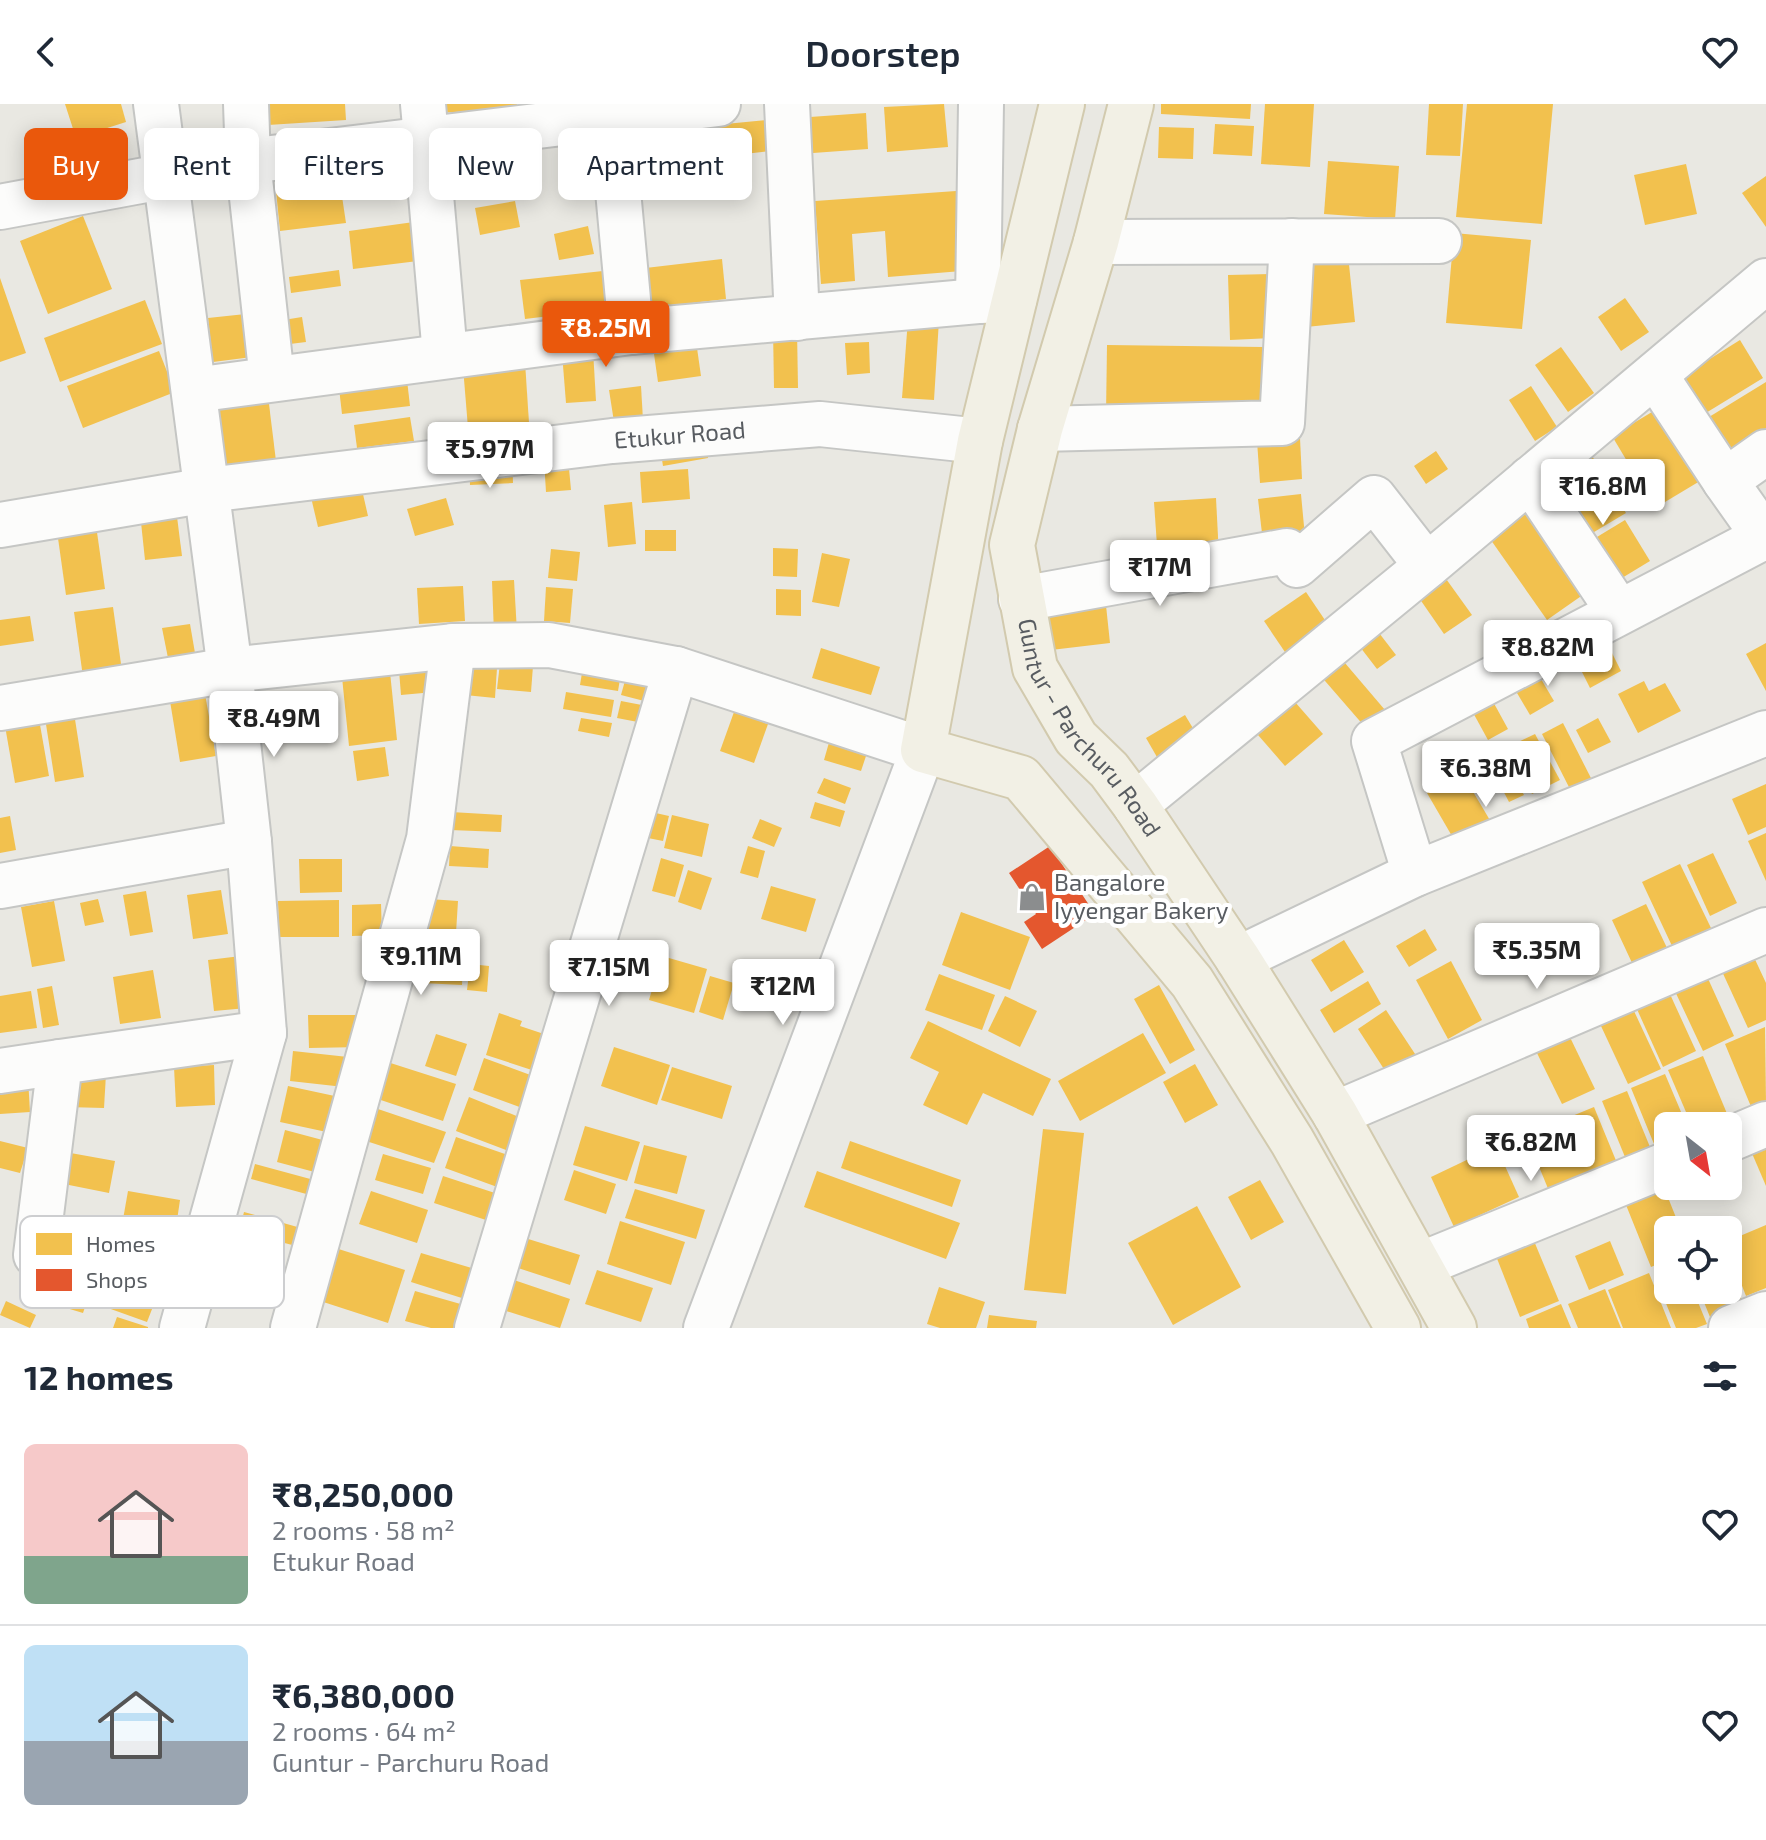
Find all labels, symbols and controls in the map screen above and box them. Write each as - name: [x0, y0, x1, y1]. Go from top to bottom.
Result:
- icon: back: [24, 30, 68, 74]
- icon: heart: [1698, 30, 1742, 74]
- text: Doorstep: [805, 31, 961, 74]
- chip: Buy: [24, 128, 128, 200]
- chip: Rent: [144, 128, 259, 200]
- chip: Filters: [275, 128, 413, 200]
- chip: New: [429, 128, 542, 200]
- chip: Apartment: [558, 128, 752, 200]
- pin: ₹8.25M: [541, 301, 671, 369]
- text: ₹8.25M: [560, 311, 652, 342]
- street label: Etukur Road: [613, 414, 747, 454]
- pin: ₹5.97M: [425, 422, 555, 490]
- text: ₹5.97M: [446, 432, 534, 463]
- pin: ₹16.8M: [1538, 459, 1668, 527]
- text: ₹16.8M: [1559, 469, 1647, 500]
- pin: ₹17M: [1113, 540, 1207, 608]
- text: ₹17M: [1128, 550, 1192, 581]
- street label: Guntur - Parchuru Road: [1013, 616, 1168, 842]
- pin: ₹8.82M: [1483, 620, 1613, 688]
- text: ₹8.82M: [1501, 630, 1595, 661]
- pin: ₹8.49M: [209, 691, 339, 759]
- text: ₹8.49M: [227, 701, 321, 732]
- pin: ₹6.38M: [1421, 741, 1551, 809]
- text: ₹6.38M: [1440, 751, 1532, 782]
- place label: Bangalore Iyyengar Bakery: [1054, 867, 1229, 924]
- shop icon: Bangalore Iyyengar Bakery: [1017, 882, 1047, 912]
- pin: ₹5.35M: [1472, 923, 1602, 991]
- pin: ₹9.11M: [356, 929, 486, 997]
- text: ₹5.35M: [1493, 933, 1581, 964]
- text: ₹9.11M: [380, 939, 462, 970]
- pin: ₹7.15M: [544, 940, 674, 1008]
- text: ₹7.15M: [568, 950, 650, 981]
- pin: ₹12M: [736, 959, 830, 1027]
- text: ₹12M: [750, 969, 816, 1000]
- north arrow: [1654, 1112, 1742, 1200]
- map controls: [1654, 1112, 1742, 1304]
- pin: ₹6.82M: [1466, 1115, 1596, 1183]
- text: ₹6.82M: [1485, 1125, 1577, 1156]
- legend: [20, 1216, 284, 1308]
- button: locate: [1654, 1216, 1742, 1304]
- text: Homes: [86, 1230, 155, 1256]
- text: Shops: [86, 1266, 148, 1292]
- icon: filters: [1698, 1354, 1742, 1398]
- text: 12 homes: [24, 1356, 173, 1397]
- text: ₹8,250,000: [272, 1473, 454, 1514]
- icon: home: [88, 1476, 184, 1572]
- icon: heart: [1698, 1502, 1742, 1546]
- text: 2 rooms · 58 m²: [272, 1514, 455, 1545]
- text: Etukur Road: [272, 1545, 415, 1576]
- text: ₹6,380,000: [272, 1674, 455, 1715]
- icon: home: [88, 1677, 184, 1773]
- icon: heart: [1698, 1703, 1742, 1747]
- text: 2 rooms · 64 m²: [272, 1715, 456, 1746]
- text: Guntur - Parchuru Road: [272, 1746, 549, 1777]

